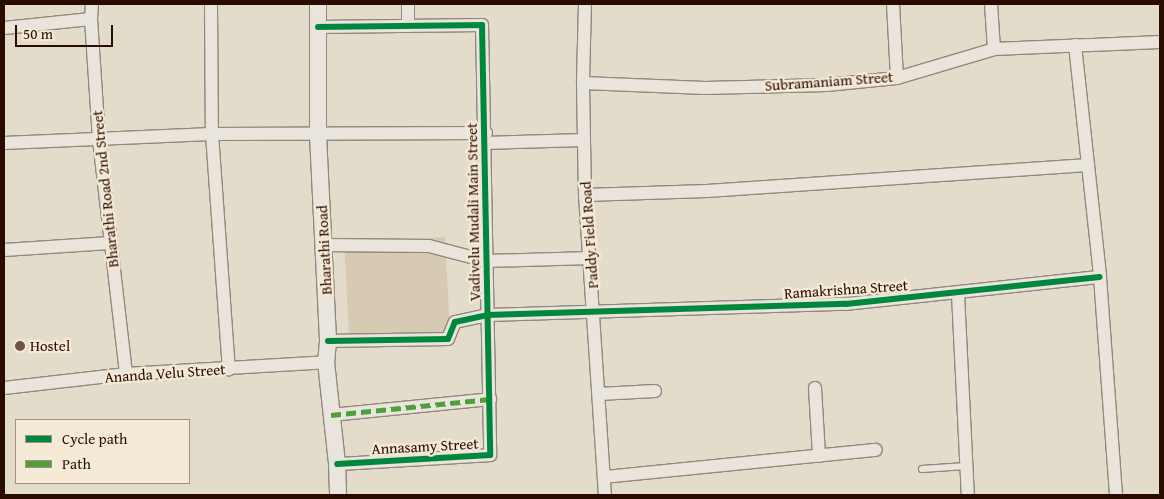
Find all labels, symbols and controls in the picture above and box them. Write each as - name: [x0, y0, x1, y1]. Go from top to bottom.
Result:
- scale bar: [18, 15, 115, 47]
- text: 50 m: [23, 23, 53, 44]
- street label: Subramaniam Street: [764, 68, 894, 94]
- street label: Bharathi Road 2nd Street: [88, 110, 122, 268]
- street label: Vadivelu Mudali Main Street: [462, 123, 484, 301]
- street label: Paddy Field Road: [576, 181, 602, 289]
- street label: Bharathi Road: [313, 205, 335, 295]
- street label: Ramakrishna Street: [783, 276, 909, 302]
- place label: Hostel: [30, 337, 70, 355]
- marker: Hostel: [14, 340, 26, 352]
- street label: Ananda Velu Street: [104, 360, 226, 386]
- legend: [15, 419, 190, 484]
- text: Cycle path: [62, 428, 128, 449]
- street label: Annasamy Street: [371, 434, 479, 458]
- text: Path: [62, 453, 91, 474]

